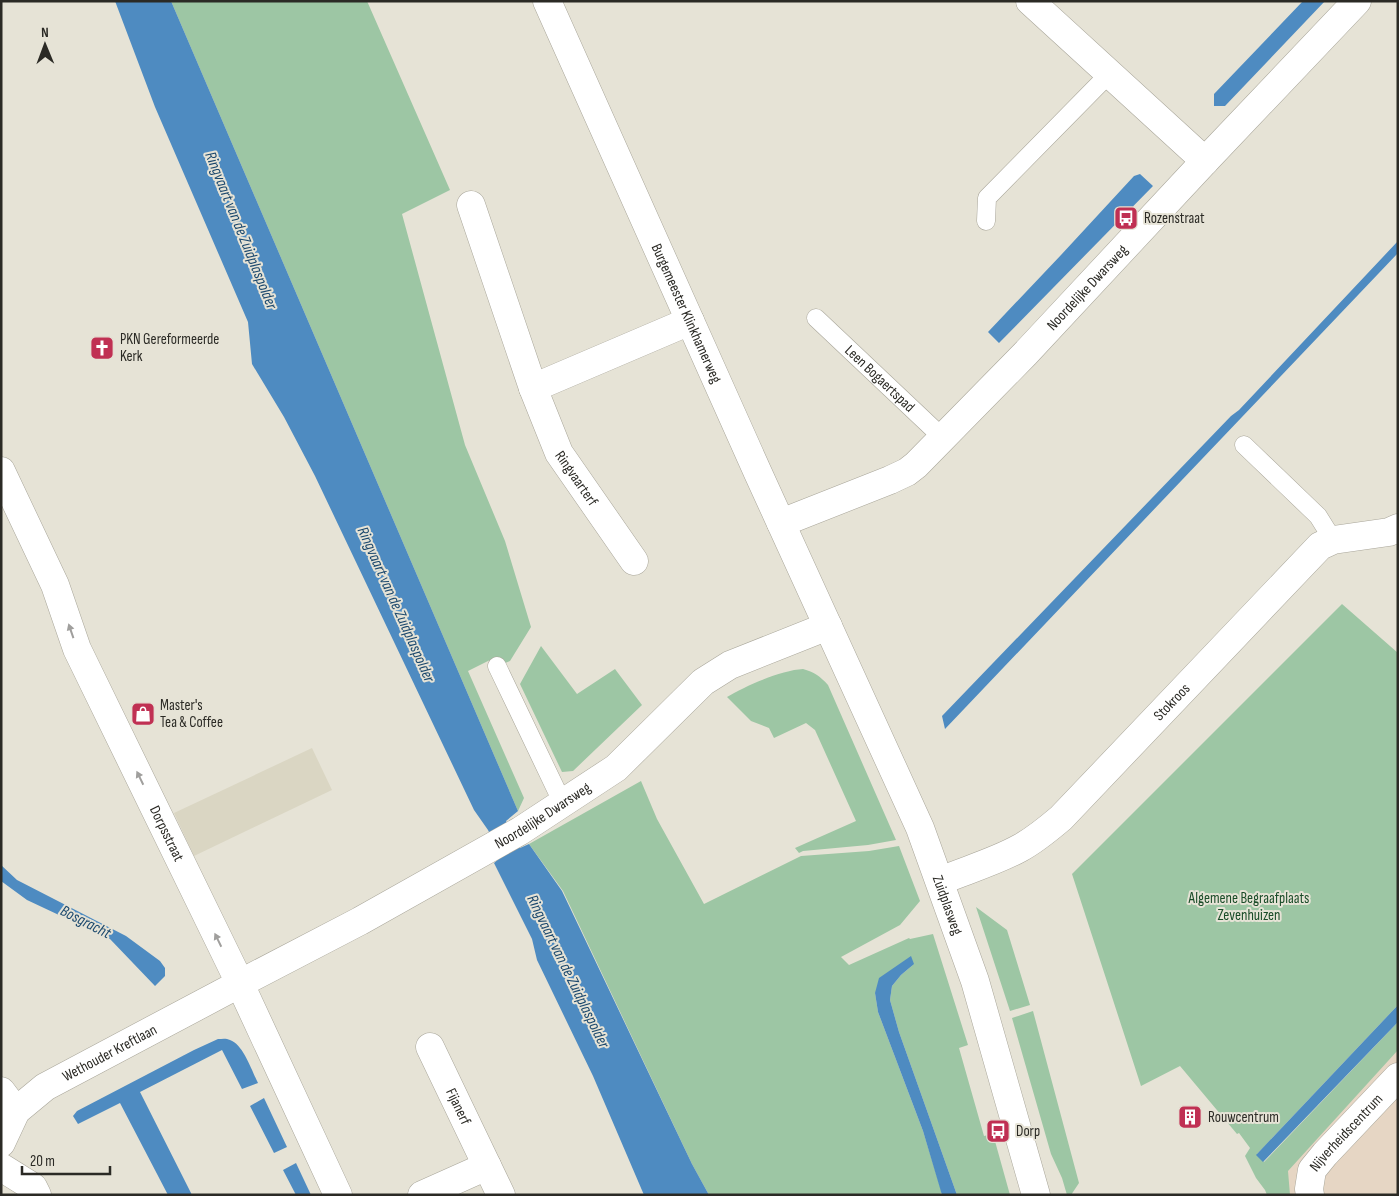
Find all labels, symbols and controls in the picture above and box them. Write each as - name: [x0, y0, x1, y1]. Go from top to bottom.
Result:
- north arrow: [20, 20, 70, 70]
- text: N: [41, 24, 49, 41]
- water label: Ringvaart van de Zuidplaspolder: [200, 149, 281, 312]
- bus stop icon: Rozenstraat: [1113, 205, 1139, 231]
- place label: Rozenstraat: [1144, 209, 1205, 228]
- street label: Burgemeester Klinkhamerweg: [647, 241, 726, 386]
- street label: Noordelijke Dwarsweg: [1043, 241, 1132, 335]
- place label: PKN Gereformeerde Kerk: [120, 330, 219, 366]
- church icon: PKN Gereformeerde Kerk: [89, 335, 115, 361]
- street label: Leen Bogaertspad: [841, 341, 919, 416]
- street label: Ringvaarterf: [550, 447, 602, 510]
- water label: Ringvaart van de Zuidplaspolder: [353, 524, 439, 686]
- one-way arrow: [67, 623, 75, 638]
- street label: Stokroos: [1150, 679, 1194, 725]
- place label: Master's Tea & Coffee: [160, 696, 223, 732]
- shop icon: Master's Tea & Coffee: [130, 701, 156, 727]
- one-way arrow: [136, 771, 144, 785]
- street label: Noordelijke Dwarsweg: [491, 778, 594, 853]
- street label: Dorpsstraat: [145, 803, 188, 865]
- street label: Zuidplasweg: [928, 873, 967, 937]
- park label: Algemene Begraafplaats Zevenhuizen: [1188, 889, 1309, 925]
- water label: Ringvaart van de Zuidplaspolder: [522, 892, 613, 1052]
- water label: Bosgracht: [57, 902, 115, 944]
- one-way arrow: [214, 933, 222, 947]
- street label: Wethouder Kreftlaan: [59, 1020, 160, 1086]
- street label: Fijanerf: [441, 1085, 475, 1129]
- street label: Nijverheidscentrum: [1306, 1090, 1387, 1176]
- building icon: Rouwcentrum: [1177, 1104, 1203, 1130]
- place label: Rouwcentrum: [1208, 1108, 1279, 1127]
- bus stop icon: Dorp: [985, 1118, 1011, 1144]
- place label: Dorp: [1016, 1122, 1040, 1141]
- scale bar: [22, 1144, 110, 1176]
- text: 20 m: [30, 1152, 55, 1171]

